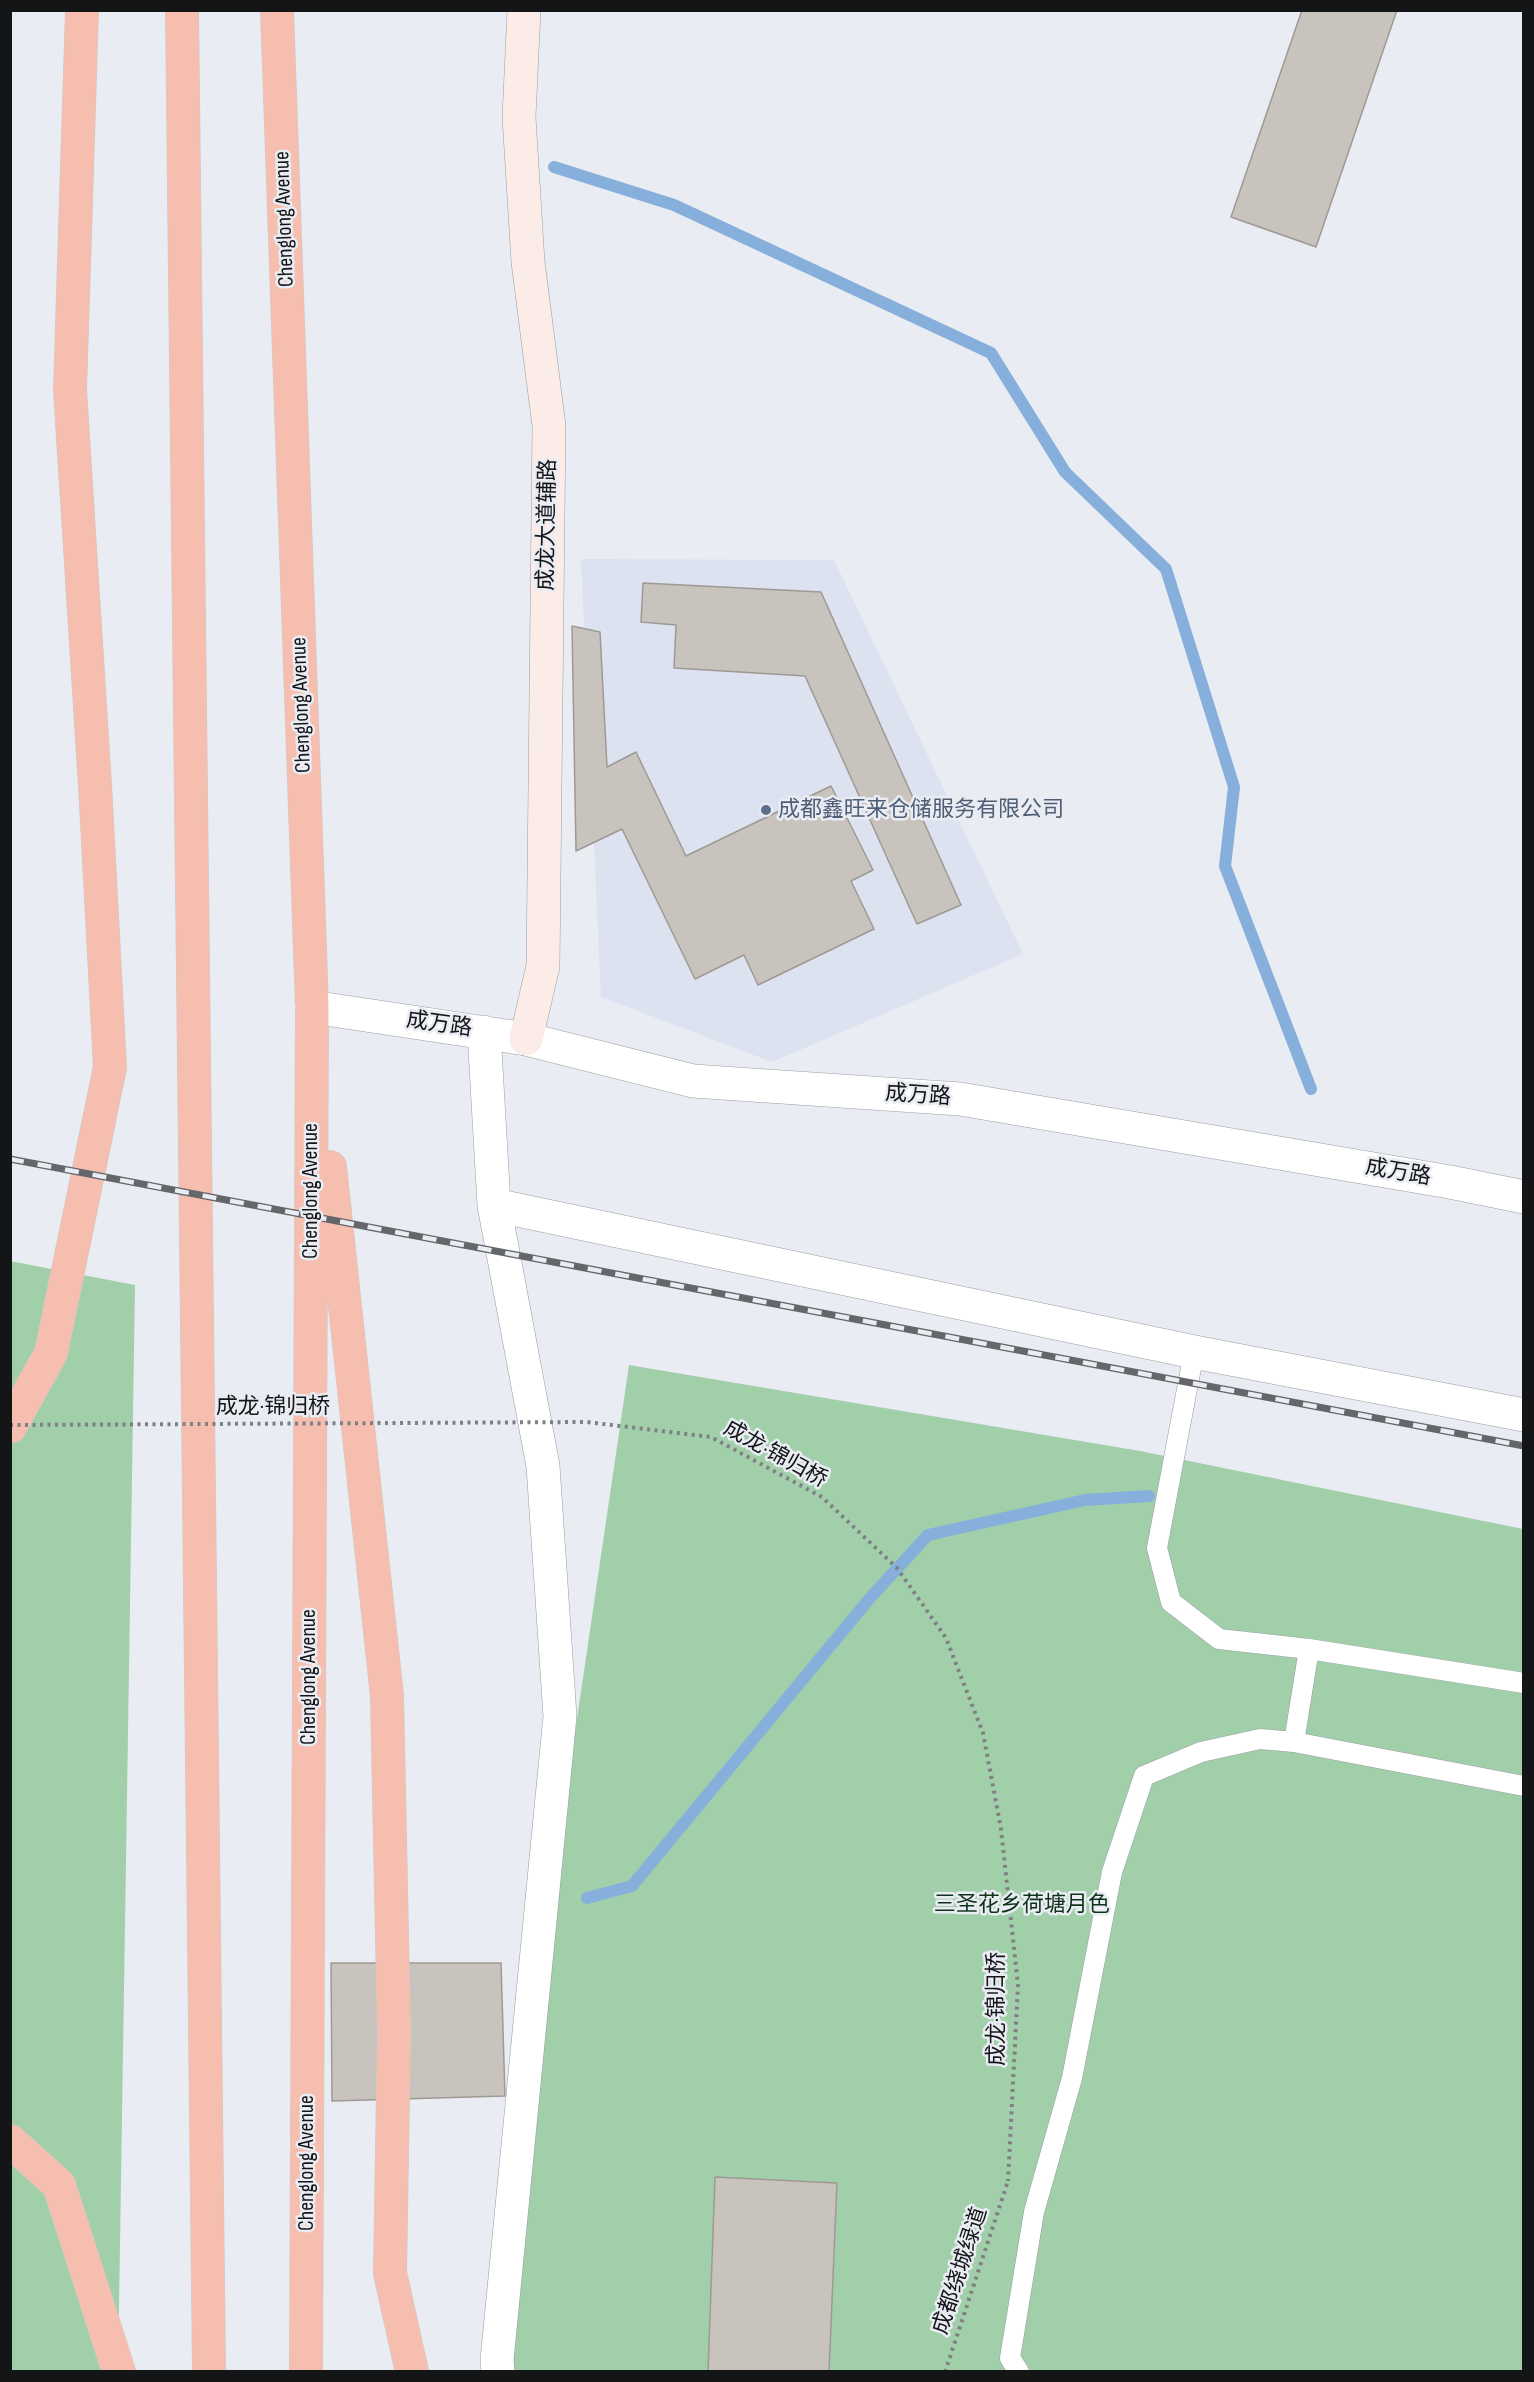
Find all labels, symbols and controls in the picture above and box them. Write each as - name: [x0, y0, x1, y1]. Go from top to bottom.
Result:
- street label: Chenglong Avenue: [269, 151, 301, 287]
- street label: 成龙大道辅路: [534, 459, 562, 591]
- street label: Chenglong Avenue: [286, 637, 318, 773]
- place label: 成都鑫旺来仓储服务有限公司: [778, 797, 1064, 823]
- marker: 成都鑫旺来仓储服务有限公司: [759, 803, 773, 817]
- street label: 成万路: [404, 1007, 474, 1043]
- street label: 成万路: [884, 1081, 952, 1111]
- street label: Chenglong Avenue: [298, 1123, 324, 1259]
- street label: 成万路: [1363, 1154, 1433, 1192]
- street label: 成龙·锦归桥: [216, 1394, 330, 1420]
- street label: 成龙·锦归桥: [719, 1416, 831, 1494]
- street label: Chenglong Avenue: [296, 1609, 322, 1745]
- park label: 三圣花乡荷塘月色: [934, 1892, 1110, 1918]
- street label: 成龙·锦归桥: [984, 1952, 1010, 2066]
- street label: Chenglong Avenue: [294, 2095, 320, 2231]
- street label: 成都绕城绿道: [928, 2204, 994, 2338]

